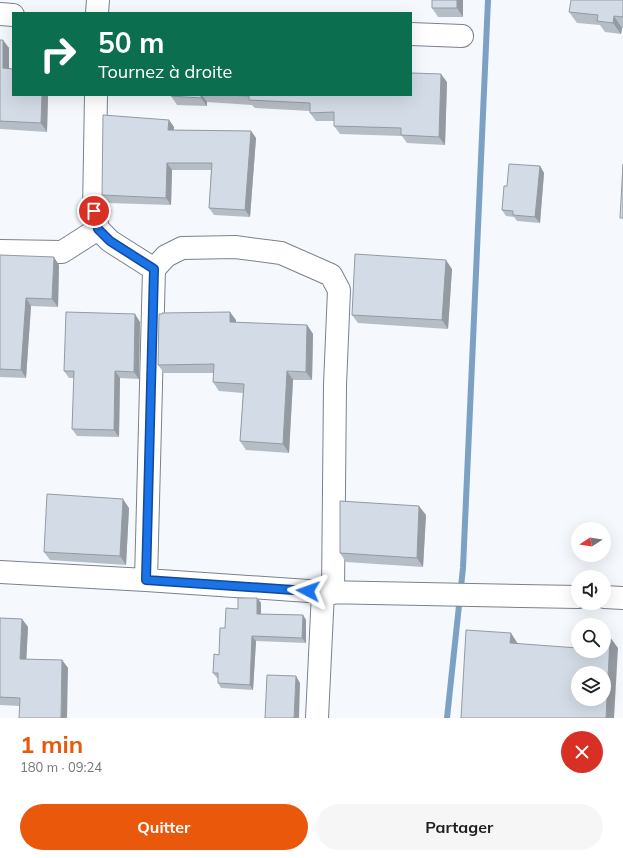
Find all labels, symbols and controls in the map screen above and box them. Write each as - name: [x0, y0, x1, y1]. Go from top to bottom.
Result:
- text: 50 m: [98, 25, 164, 60]
- icon: right: [32, 28, 84, 80]
- text: Tournez à droite: [98, 60, 232, 83]
- pin: [77, 194, 111, 228]
- icon: arrive: [83, 200, 105, 222]
- north arrow: [571, 522, 611, 562]
- map controls: [571, 522, 611, 706]
- position arrow: [287, 570, 329, 612]
- button: sound: [571, 570, 611, 610]
- button: search: [571, 618, 611, 658]
- button: layers: [571, 666, 611, 706]
- text: 1 min: [20, 729, 83, 759]
- button: close: [561, 731, 603, 773]
- text: 180 m · 09:24: [20, 759, 102, 775]
- button: Quitter: [20, 804, 308, 850]
- button: Partager: [316, 804, 603, 850]

